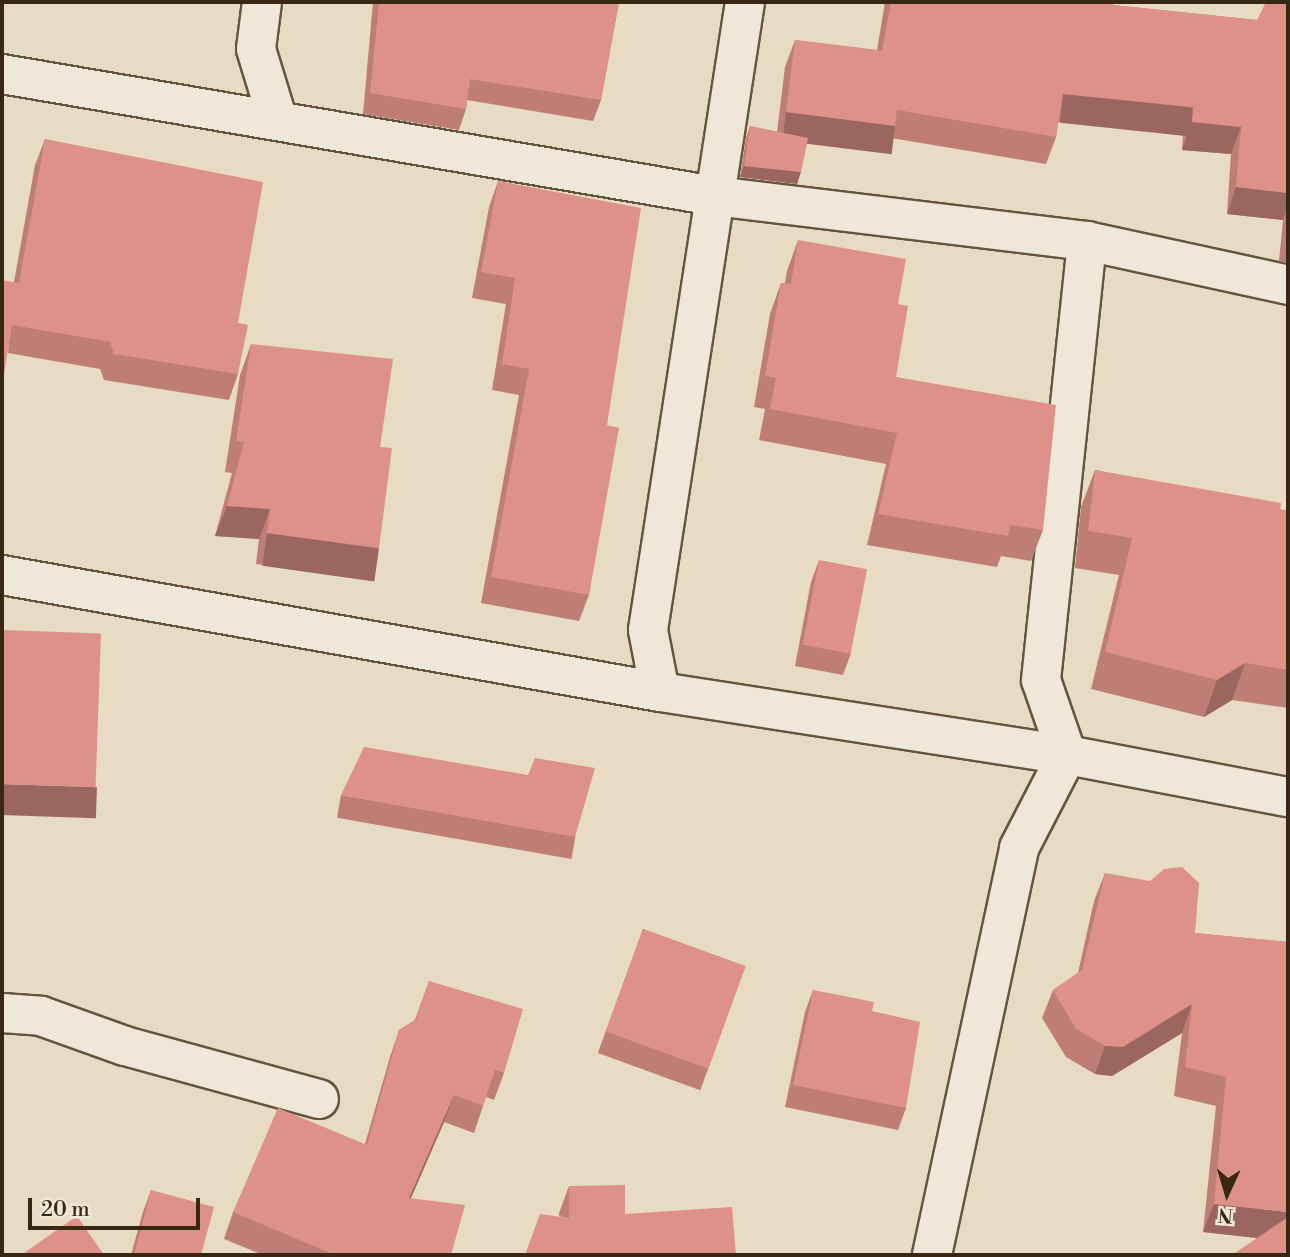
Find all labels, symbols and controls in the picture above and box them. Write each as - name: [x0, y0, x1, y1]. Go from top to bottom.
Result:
- north arrow: [1192, 1159, 1262, 1229]
- scale bar: [32, 1184, 203, 1228]
- text: 20 m: [41, 1197, 90, 1223]
- text: N: [1217, 1202, 1234, 1227]

